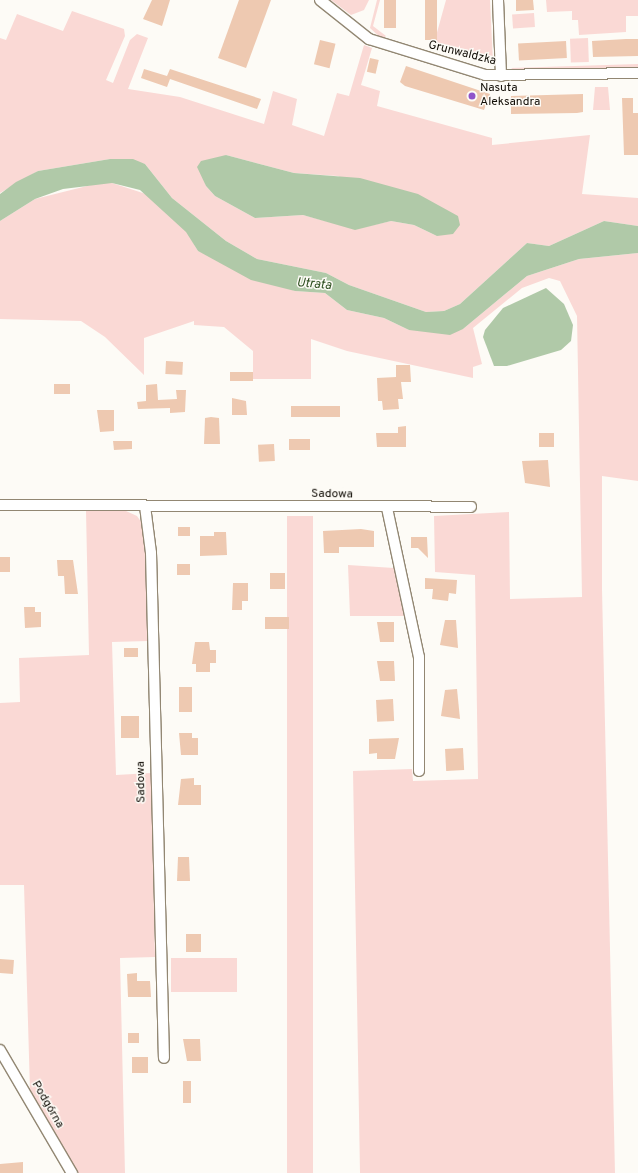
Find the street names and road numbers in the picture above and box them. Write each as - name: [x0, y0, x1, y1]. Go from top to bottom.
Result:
- street label: Grunwaldzka: [427, 39, 497, 69]
- street label: Sadowa: [311, 487, 353, 503]
- street label: Sadowa: [134, 761, 150, 803]
- street label: Podgórna: [28, 1079, 66, 1131]

